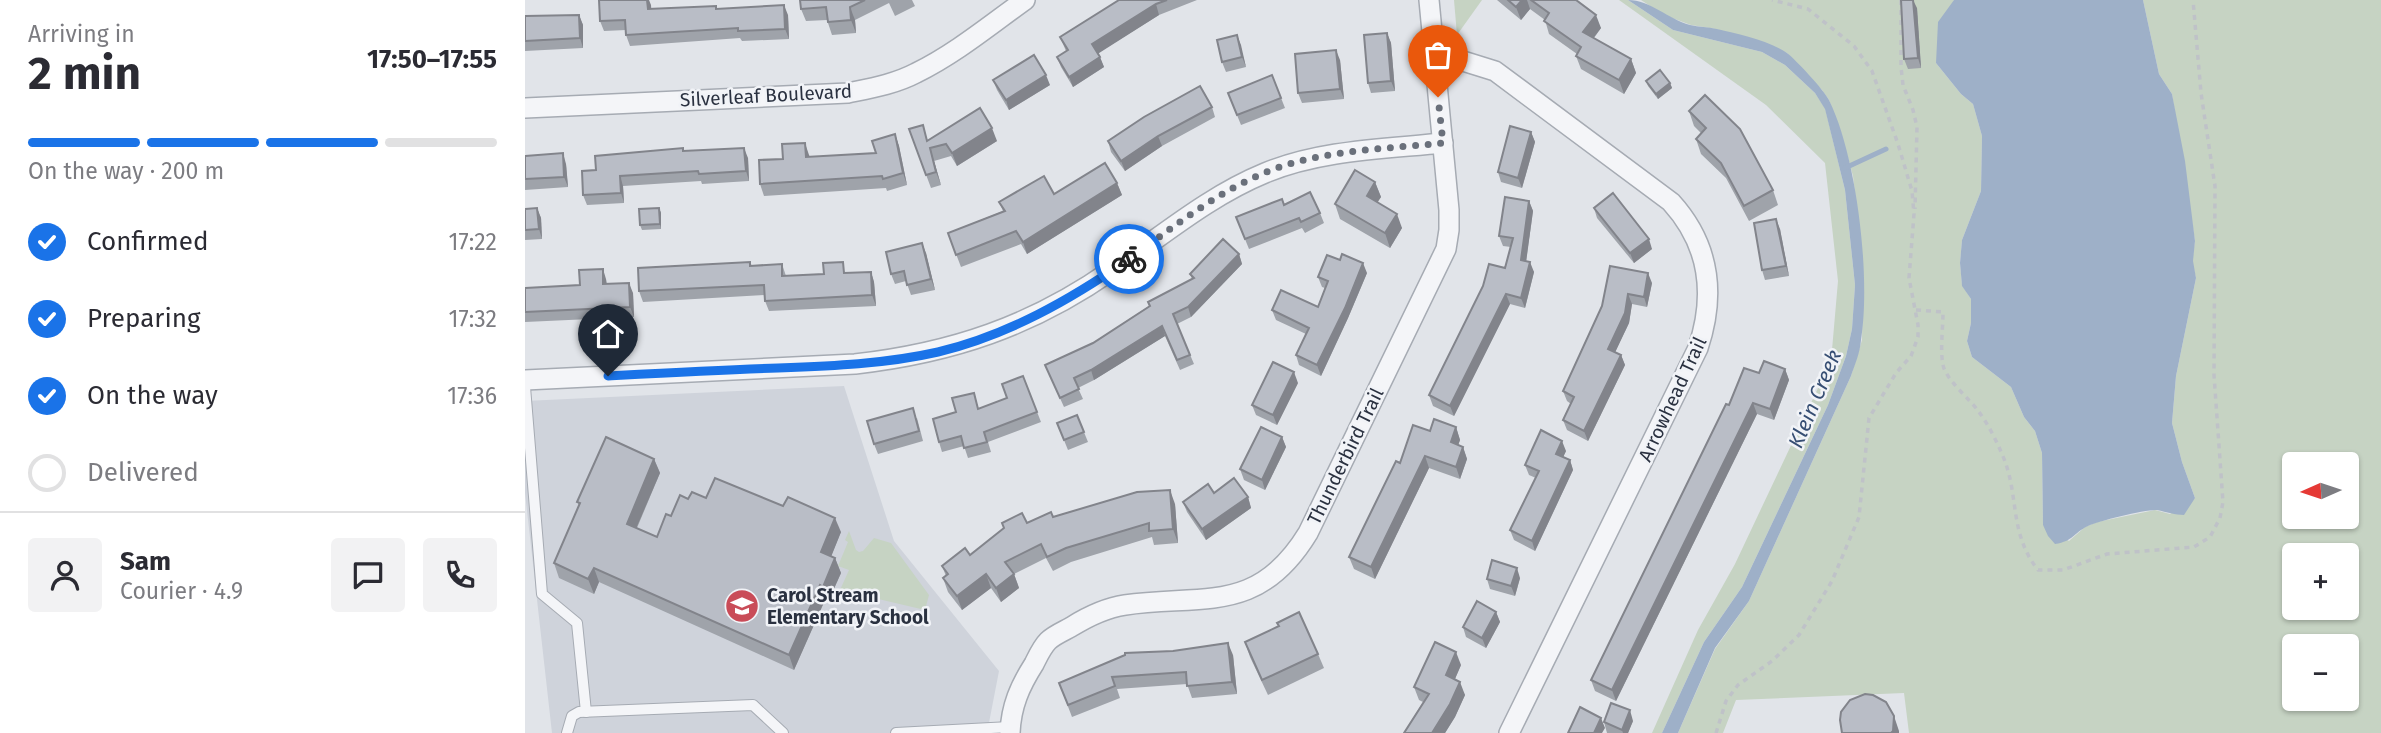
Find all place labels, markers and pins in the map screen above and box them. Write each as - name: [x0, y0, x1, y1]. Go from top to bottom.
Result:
- pin: [1408, 25, 1468, 97]
- pin: [578, 304, 638, 376]
- place label: Carol Stream Elementary School: [767, 584, 929, 629]
- school or university icon: Carol Stream Elementary School: [723, 587, 761, 625]

